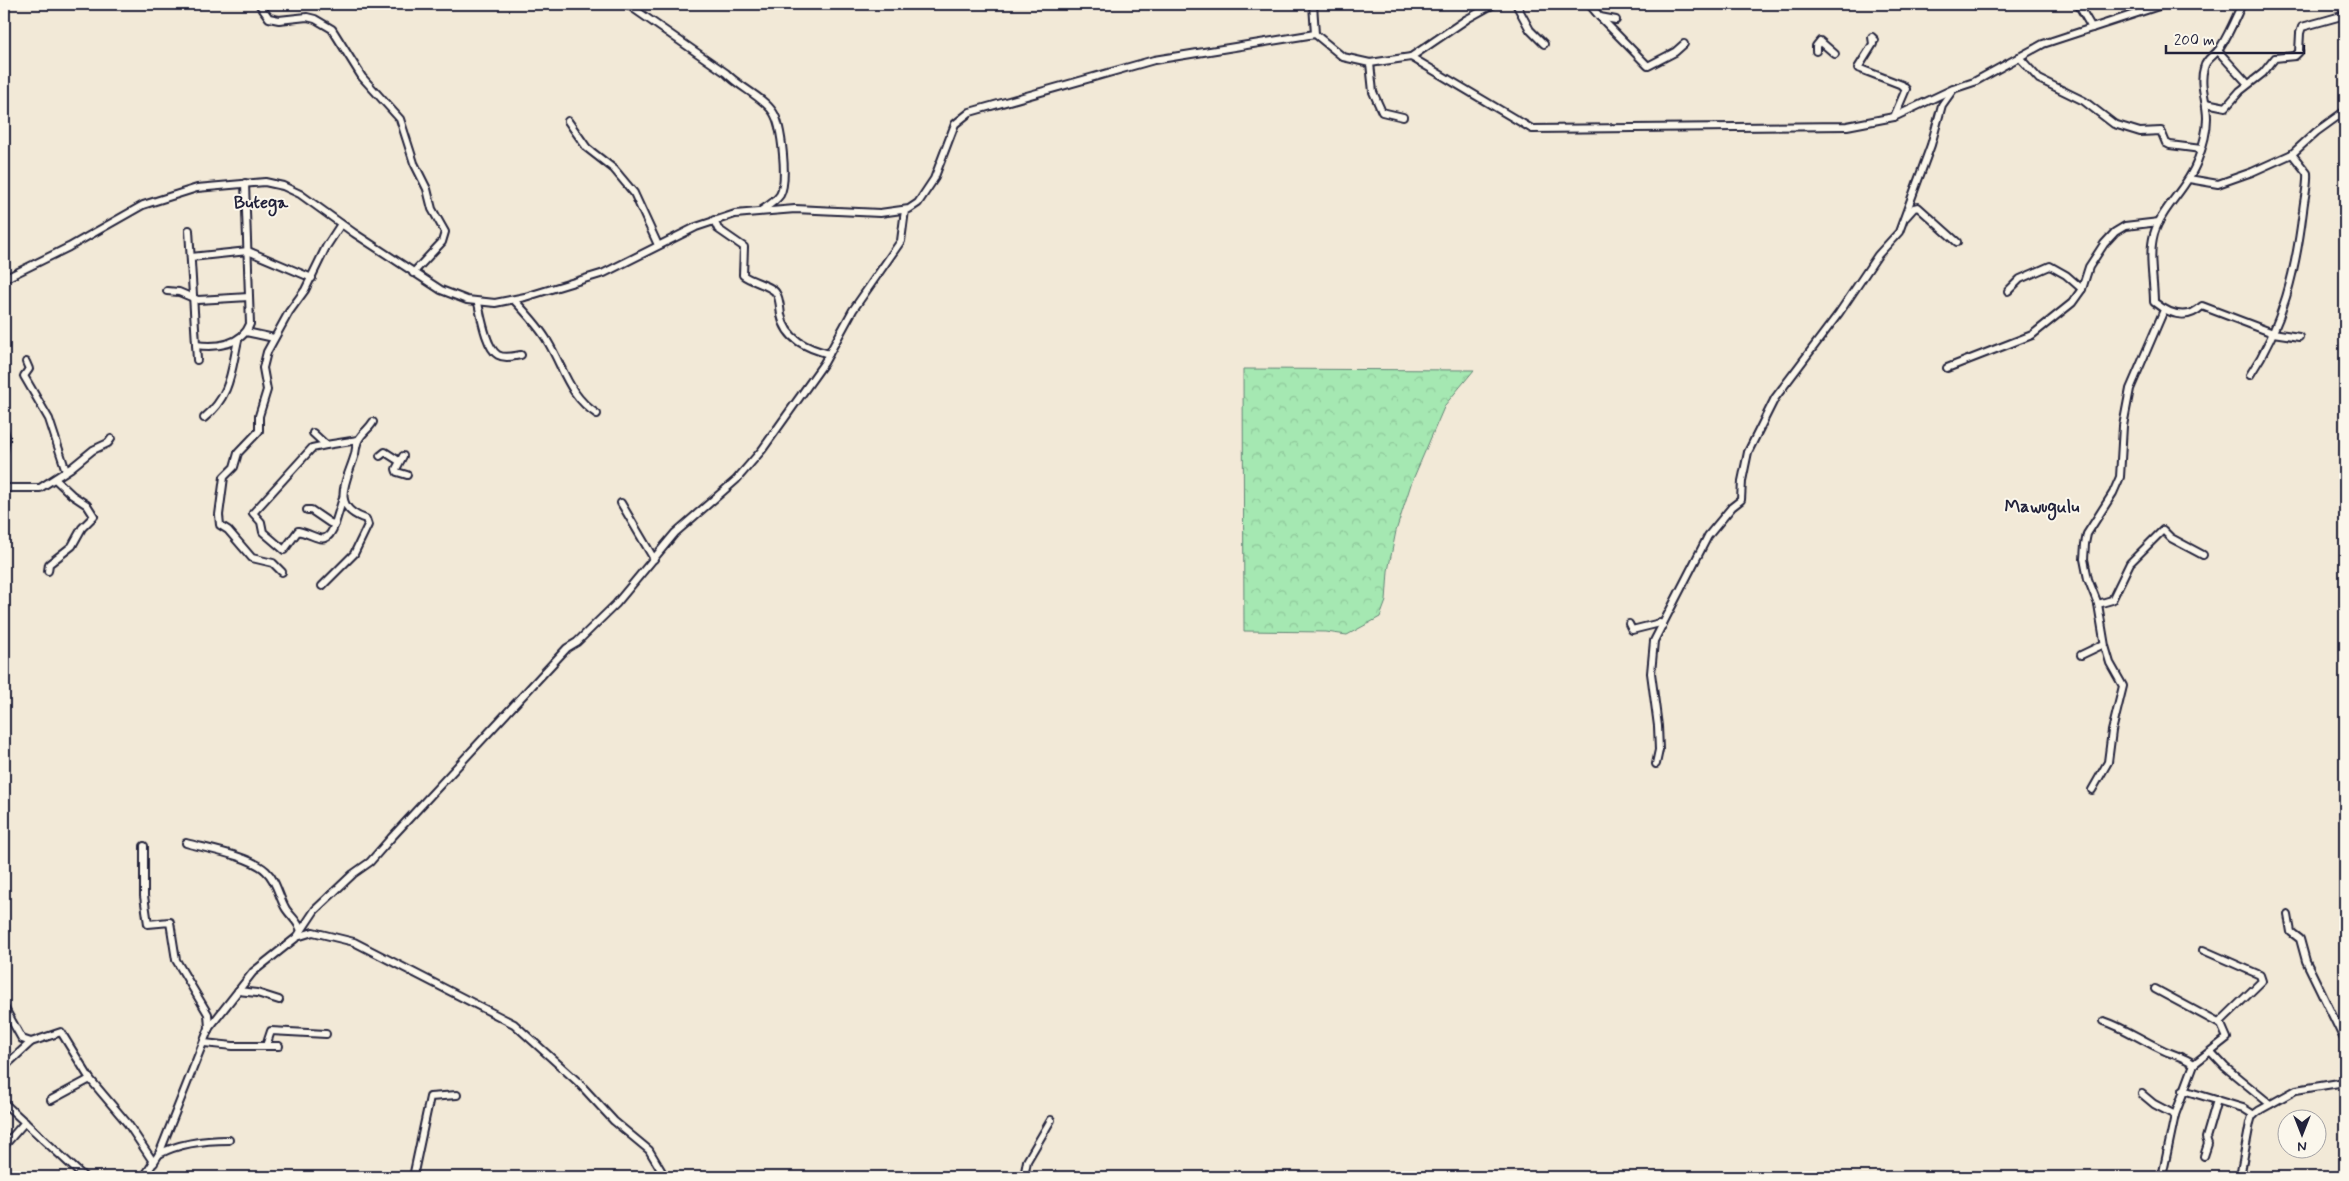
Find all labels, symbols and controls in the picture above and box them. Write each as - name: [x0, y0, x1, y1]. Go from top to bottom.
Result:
- scale bar: [2166, 22, 2304, 54]
- text: 200 m: [2174, 31, 2215, 51]
- district label: Butega: [234, 191, 289, 217]
- district label: Mawugulu: [2005, 495, 2080, 521]
- north arrow: [2276, 1108, 2326, 1158]
- text: N: [2297, 1137, 2307, 1155]

